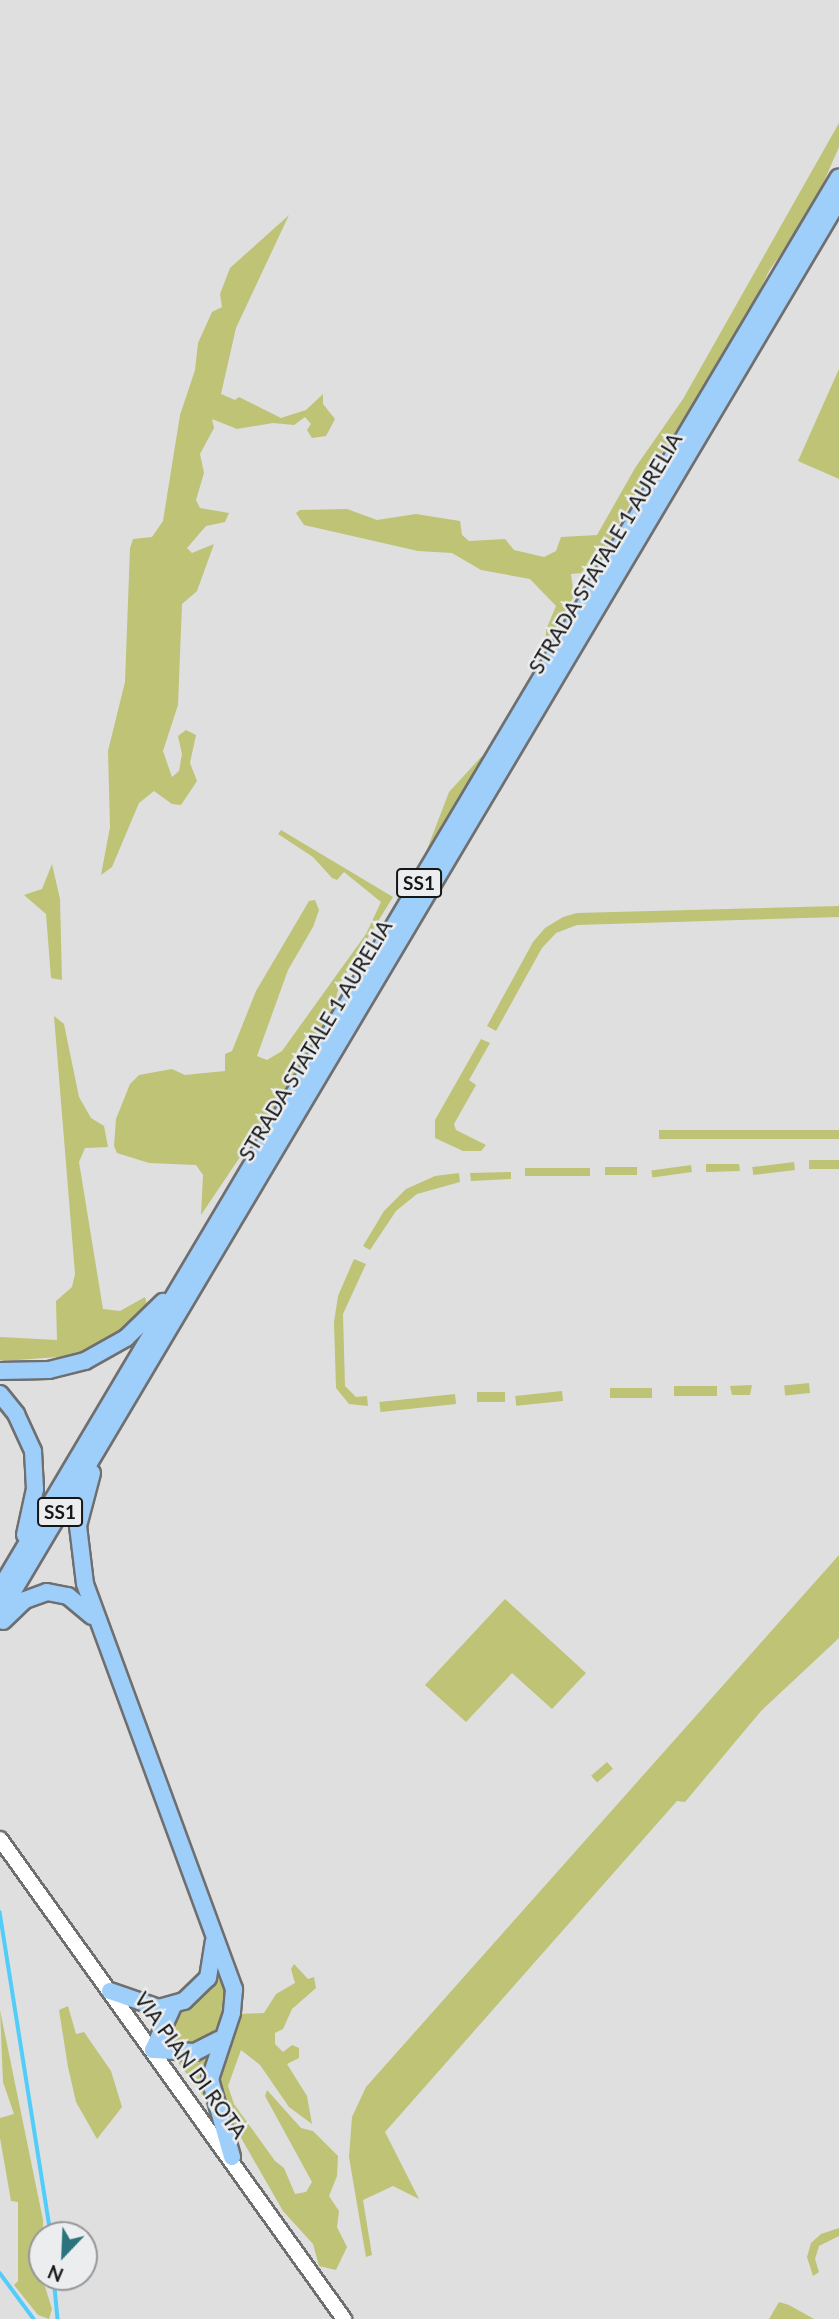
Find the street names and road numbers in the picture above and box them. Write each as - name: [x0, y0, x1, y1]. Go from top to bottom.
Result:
- street label: STRADA STATALE 1 AURELIA: [523, 427, 687, 679]
- road number: SS1: [394, 868, 444, 898]
- street label: STRADA STATALE 1 AURELIA: [233, 914, 397, 1166]
- road number: SS1: [36, 1496, 84, 1528]
- street label: VIA PIAN DI ROTA: [129, 1987, 253, 2143]

